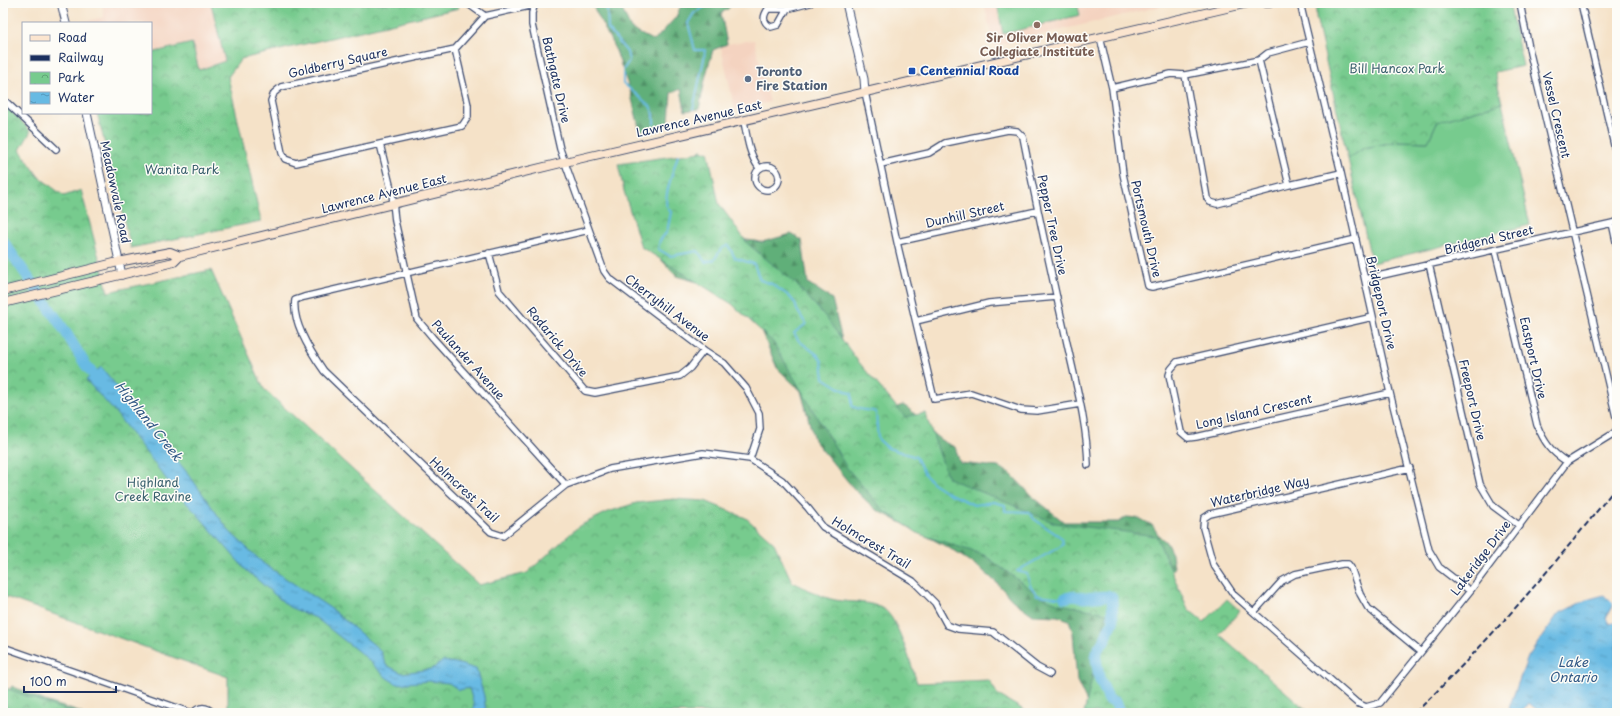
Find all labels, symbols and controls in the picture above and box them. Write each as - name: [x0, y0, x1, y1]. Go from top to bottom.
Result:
- marker: Sir Oliver Mowat Collegiate Institute: [1032, 20, 1042, 30]
- legend: [22, 22, 152, 114]
- text: Road: [58, 28, 87, 46]
- place label: Sir Oliver Mowat Collegiate Institute: [980, 28, 1095, 60]
- street label: Bathgate Drive: [538, 35, 576, 125]
- street label: Goldberry Square: [286, 42, 389, 82]
- text: Railway: [58, 48, 104, 66]
- park label: Bill Hancox Park: [1349, 59, 1445, 77]
- place label: Centennial Road: [920, 61, 1019, 79]
- place label: Toronto Fire Station: [756, 62, 828, 94]
- marker: Centennial Road: [907, 66, 917, 76]
- text: Park: [58, 68, 85, 86]
- street label: Vessel Crescent: [1538, 70, 1576, 160]
- marker: Toronto Fire Station: [743, 74, 753, 84]
- text: Water: [58, 88, 95, 106]
- street label: Lawrence Avenue East: [634, 95, 764, 141]
- street label: Meadowvale Road: [96, 139, 136, 245]
- park label: Wanita Park: [145, 160, 219, 178]
- street label: Lawrence Avenue East: [319, 169, 448, 217]
- street label: Pepper Tree Drive: [1034, 173, 1072, 277]
- street label: Portsmouth Drive: [1127, 178, 1167, 279]
- street label: Dunhill Street: [924, 196, 1006, 232]
- street label: Bridgend Street: [1442, 220, 1535, 258]
- street label: Bridgeport Drive: [1362, 254, 1402, 351]
- street label: Cherryhill Avenue: [621, 269, 714, 345]
- street label: Rodarick Drive: [523, 302, 593, 380]
- street label: Paulander Avenue: [428, 315, 510, 404]
- street label: Eastport Drive: [1516, 315, 1552, 401]
- street label: Freeport Drive: [1455, 357, 1491, 442]
- water label: Highland Creek: [111, 377, 188, 465]
- street label: Long Island Crescent: [1194, 389, 1314, 433]
- street label: Holmcrest Trail: [426, 452, 503, 526]
- street label: Waterbridge Way: [1209, 471, 1311, 511]
- park label: Highland Creek Ravine: [115, 473, 192, 505]
- street label: Holmcrest Trail: [829, 512, 914, 573]
- street label: Lakeridge Drive: [1446, 516, 1515, 599]
- water label: Lake Ontario: [1549, 652, 1598, 686]
- scale bar: [24, 668, 116, 694]
- text: 100 m: [30, 672, 67, 690]

